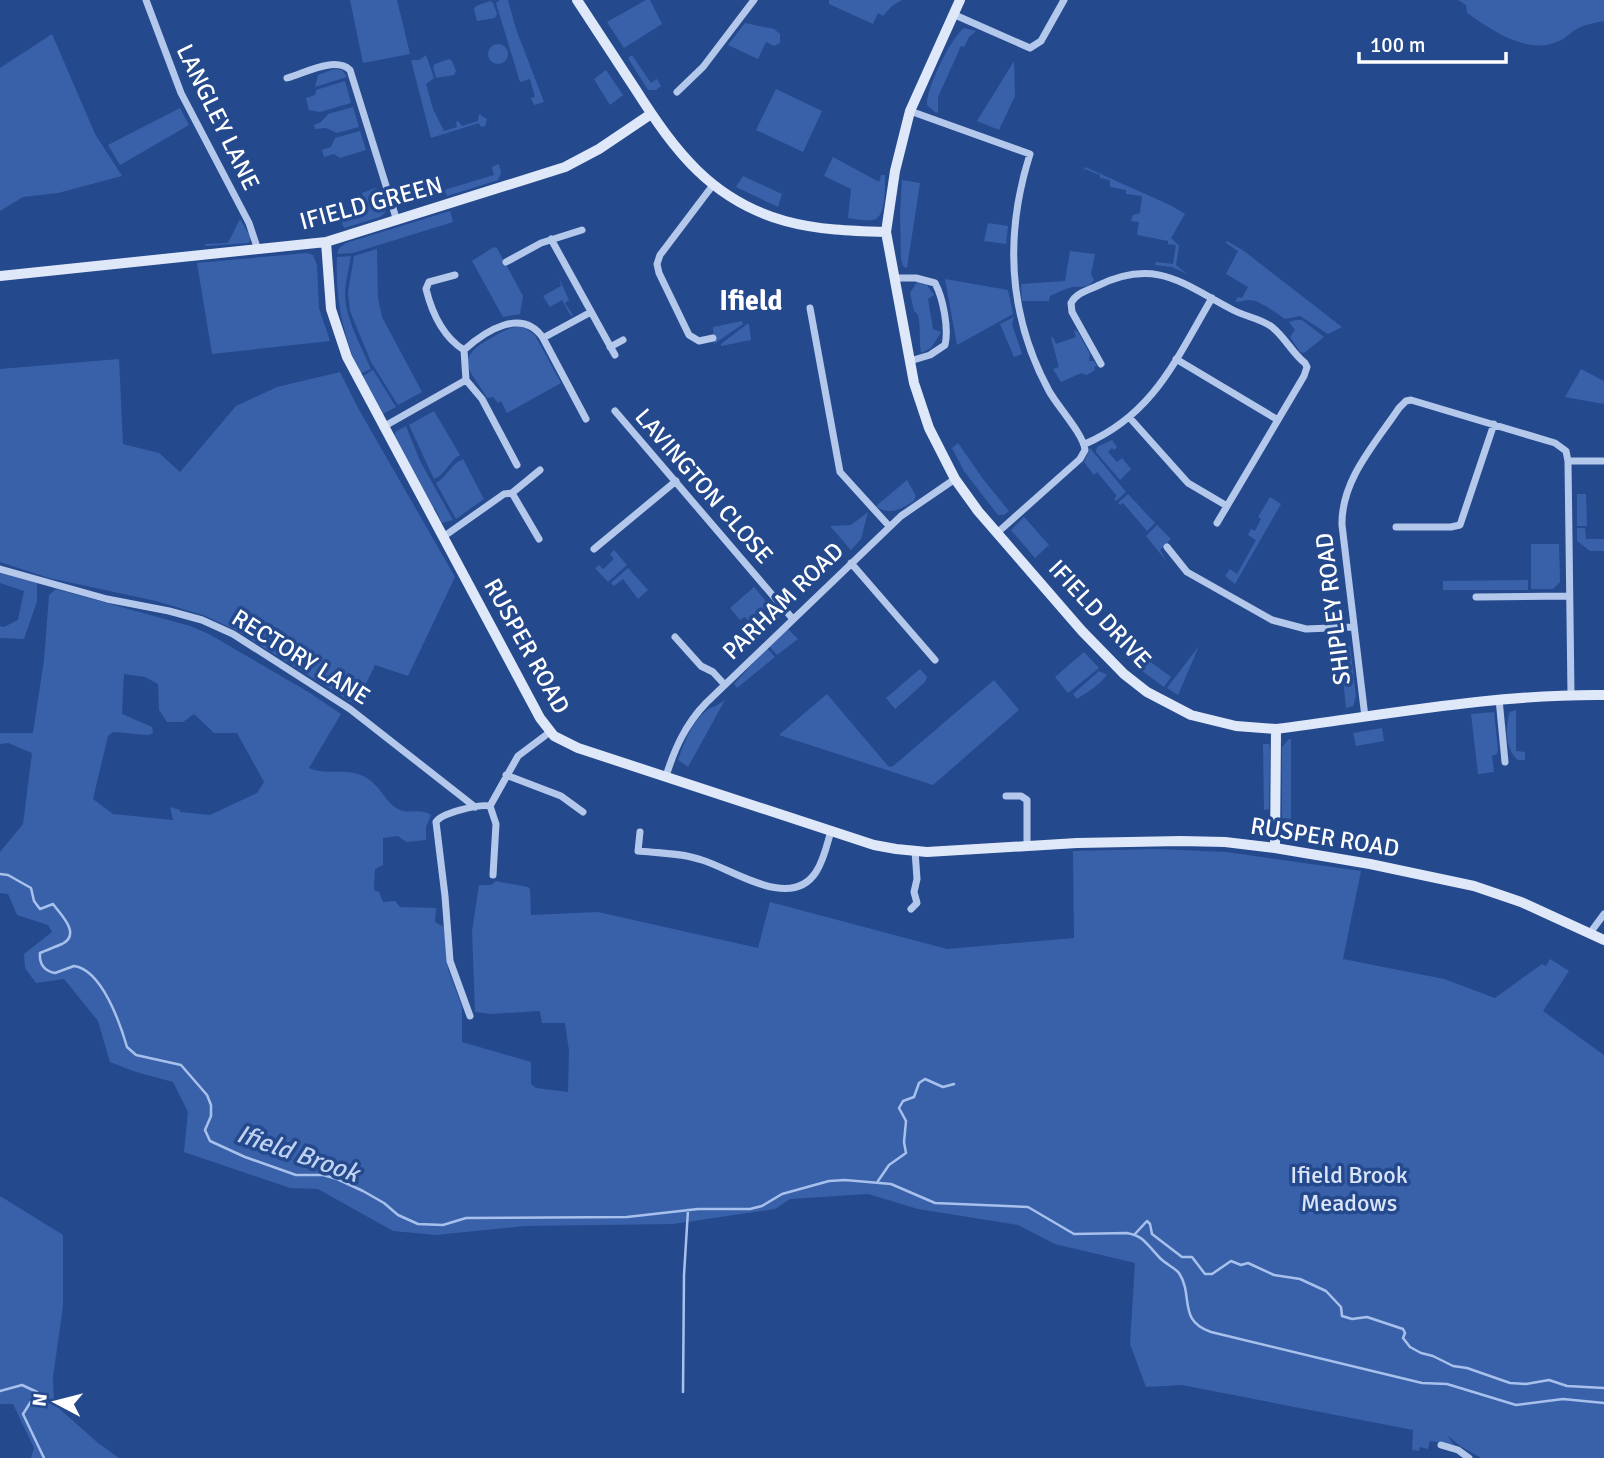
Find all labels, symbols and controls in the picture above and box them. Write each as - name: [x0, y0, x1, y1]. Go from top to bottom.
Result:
- scale bar: [1359, 21, 1506, 65]
- text: 100 m: [1370, 32, 1425, 58]
- street label: LANGLEY LANE: [170, 39, 266, 195]
- street label: IFIELD GREEN: [296, 170, 446, 236]
- district label: Ifield: [719, 284, 783, 318]
- street label: LAVINGTON CLOSE: [628, 402, 780, 570]
- street label: SHIPLEY ROAD: [1309, 531, 1357, 687]
- street label: PARHAM ROAD: [716, 536, 850, 666]
- street label: IFIELD DRIVE: [1042, 553, 1158, 675]
- street label: RUSPER ROAD: [477, 573, 577, 719]
- street label: RECTORY LANE: [226, 603, 376, 711]
- street label: RUSPER ROAD: [1249, 810, 1401, 864]
- water label: Ifield Brook: [232, 1118, 365, 1190]
- park label: Ifield Brook Meadows: [1290, 1160, 1408, 1218]
- north arrow: [21, 1367, 91, 1437]
- text: N: [27, 1392, 53, 1408]

